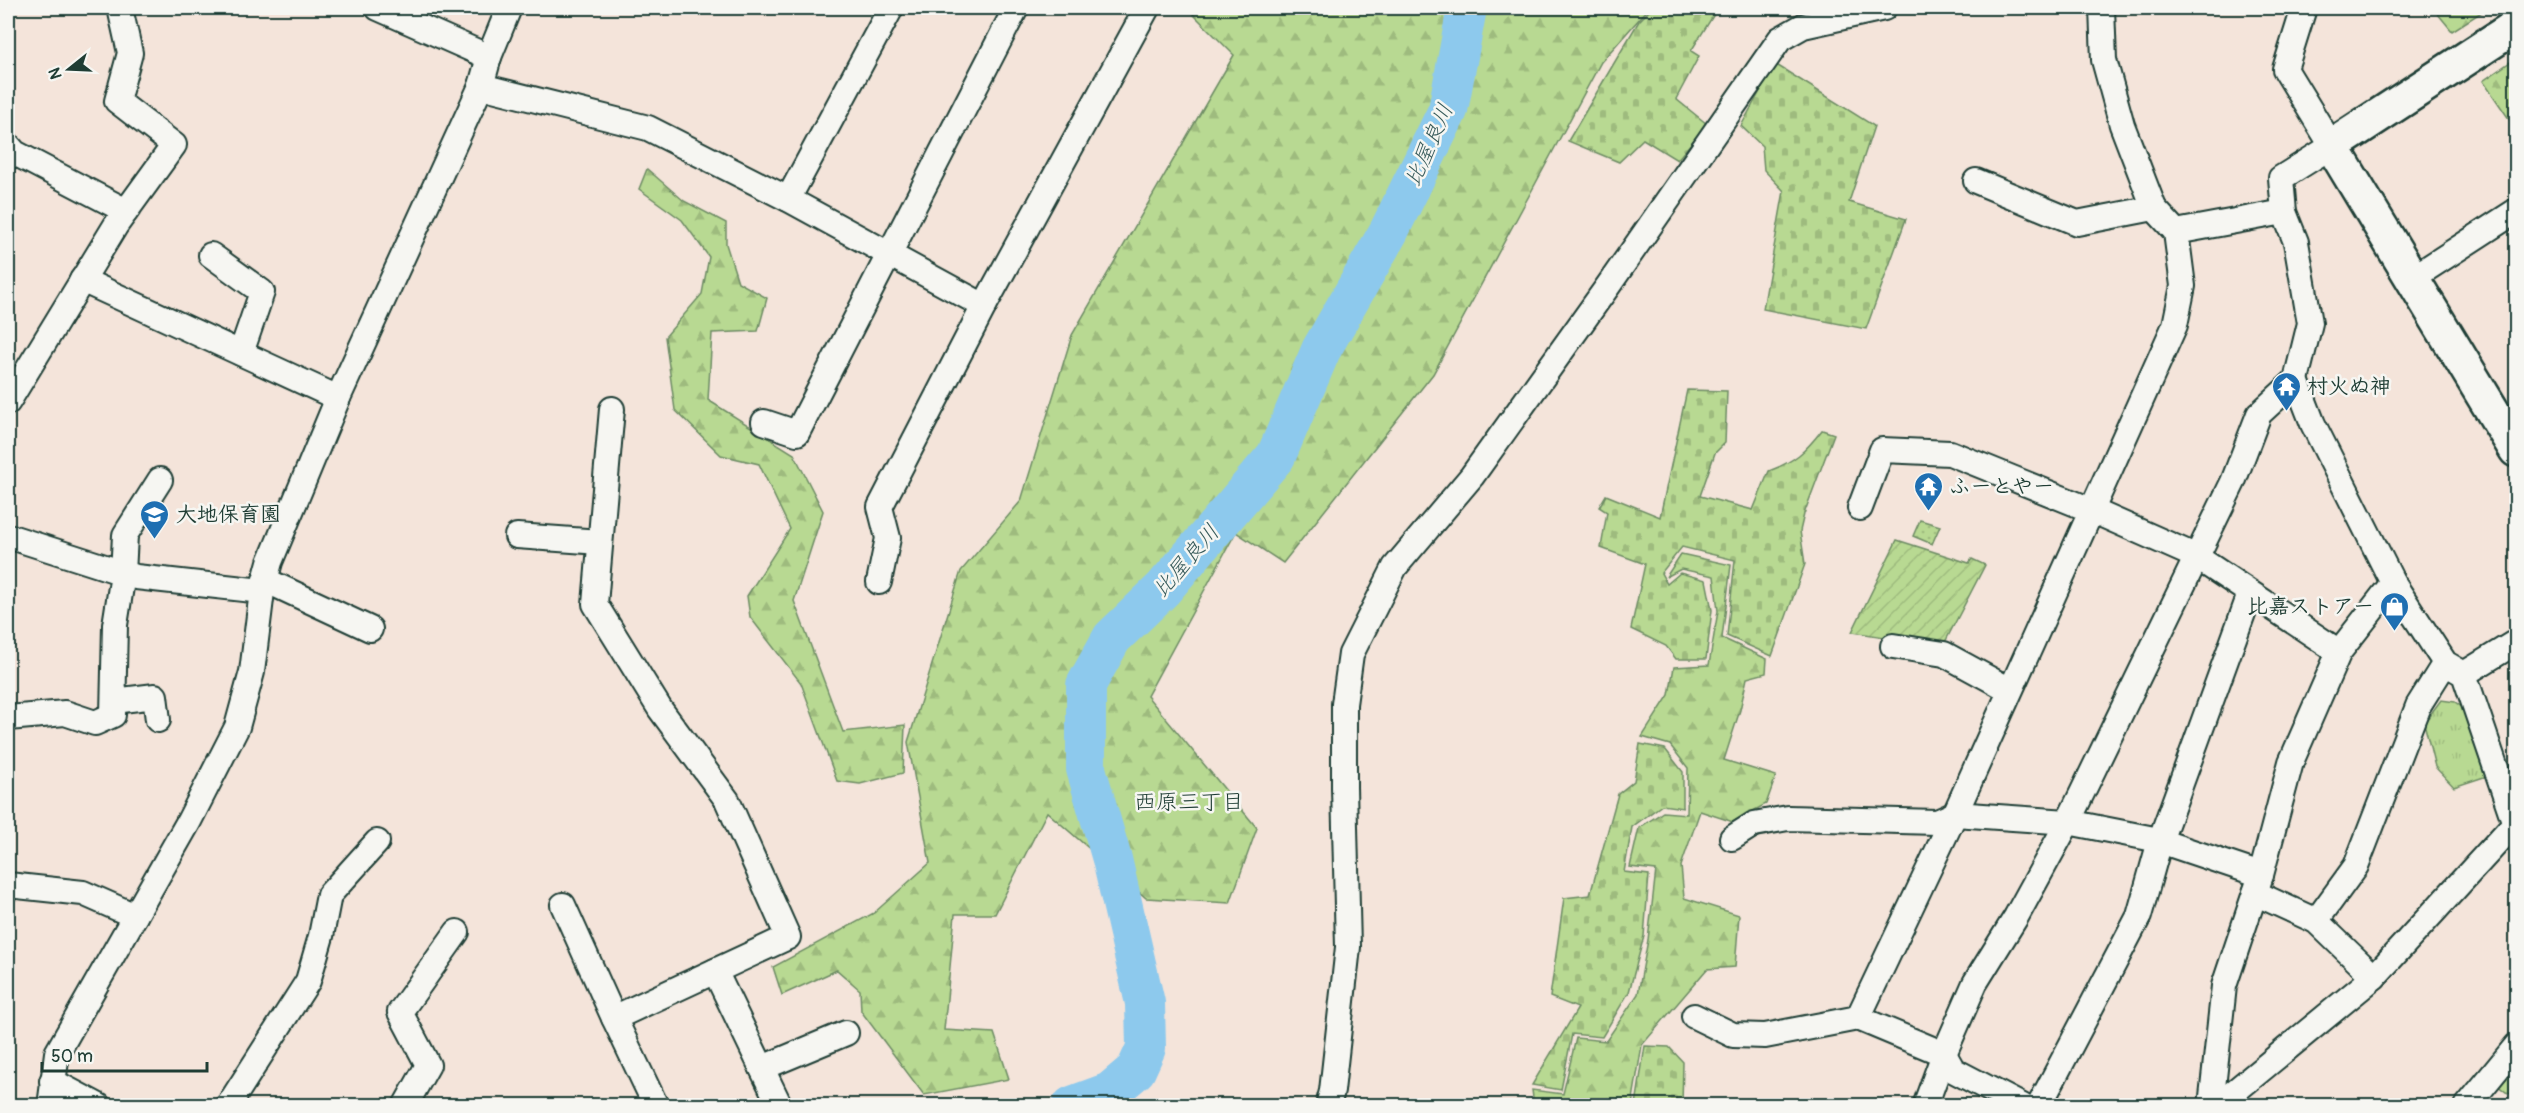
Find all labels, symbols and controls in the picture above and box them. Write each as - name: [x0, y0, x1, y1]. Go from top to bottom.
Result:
- north arrow: [39, 39, 99, 99]
- text: N: [44, 65, 67, 82]
- water label: 比屋良川: [1398, 99, 1460, 191]
- temple icon: 村火ぬ神: [2270, 370, 2302, 412]
- place label: 村火ぬ神: [2307, 373, 2391, 400]
- temple icon: ふーとやー: [1912, 470, 1944, 512]
- place label: ふーとやー: [1949, 473, 2054, 500]
- school or university icon: 大地保育園: [139, 498, 171, 540]
- place label: 大地保育園: [176, 501, 281, 528]
- water label: 比屋良川: [1147, 519, 1225, 603]
- shop icon: 比嘉ストアー: [2379, 590, 2411, 632]
- place label: 比嘉ストアー: [2247, 593, 2374, 620]
- district label: 西原三丁目: [1134, 788, 1244, 816]
- scale bar: [42, 1035, 207, 1073]
- text: 50 m: [51, 1045, 93, 1068]

